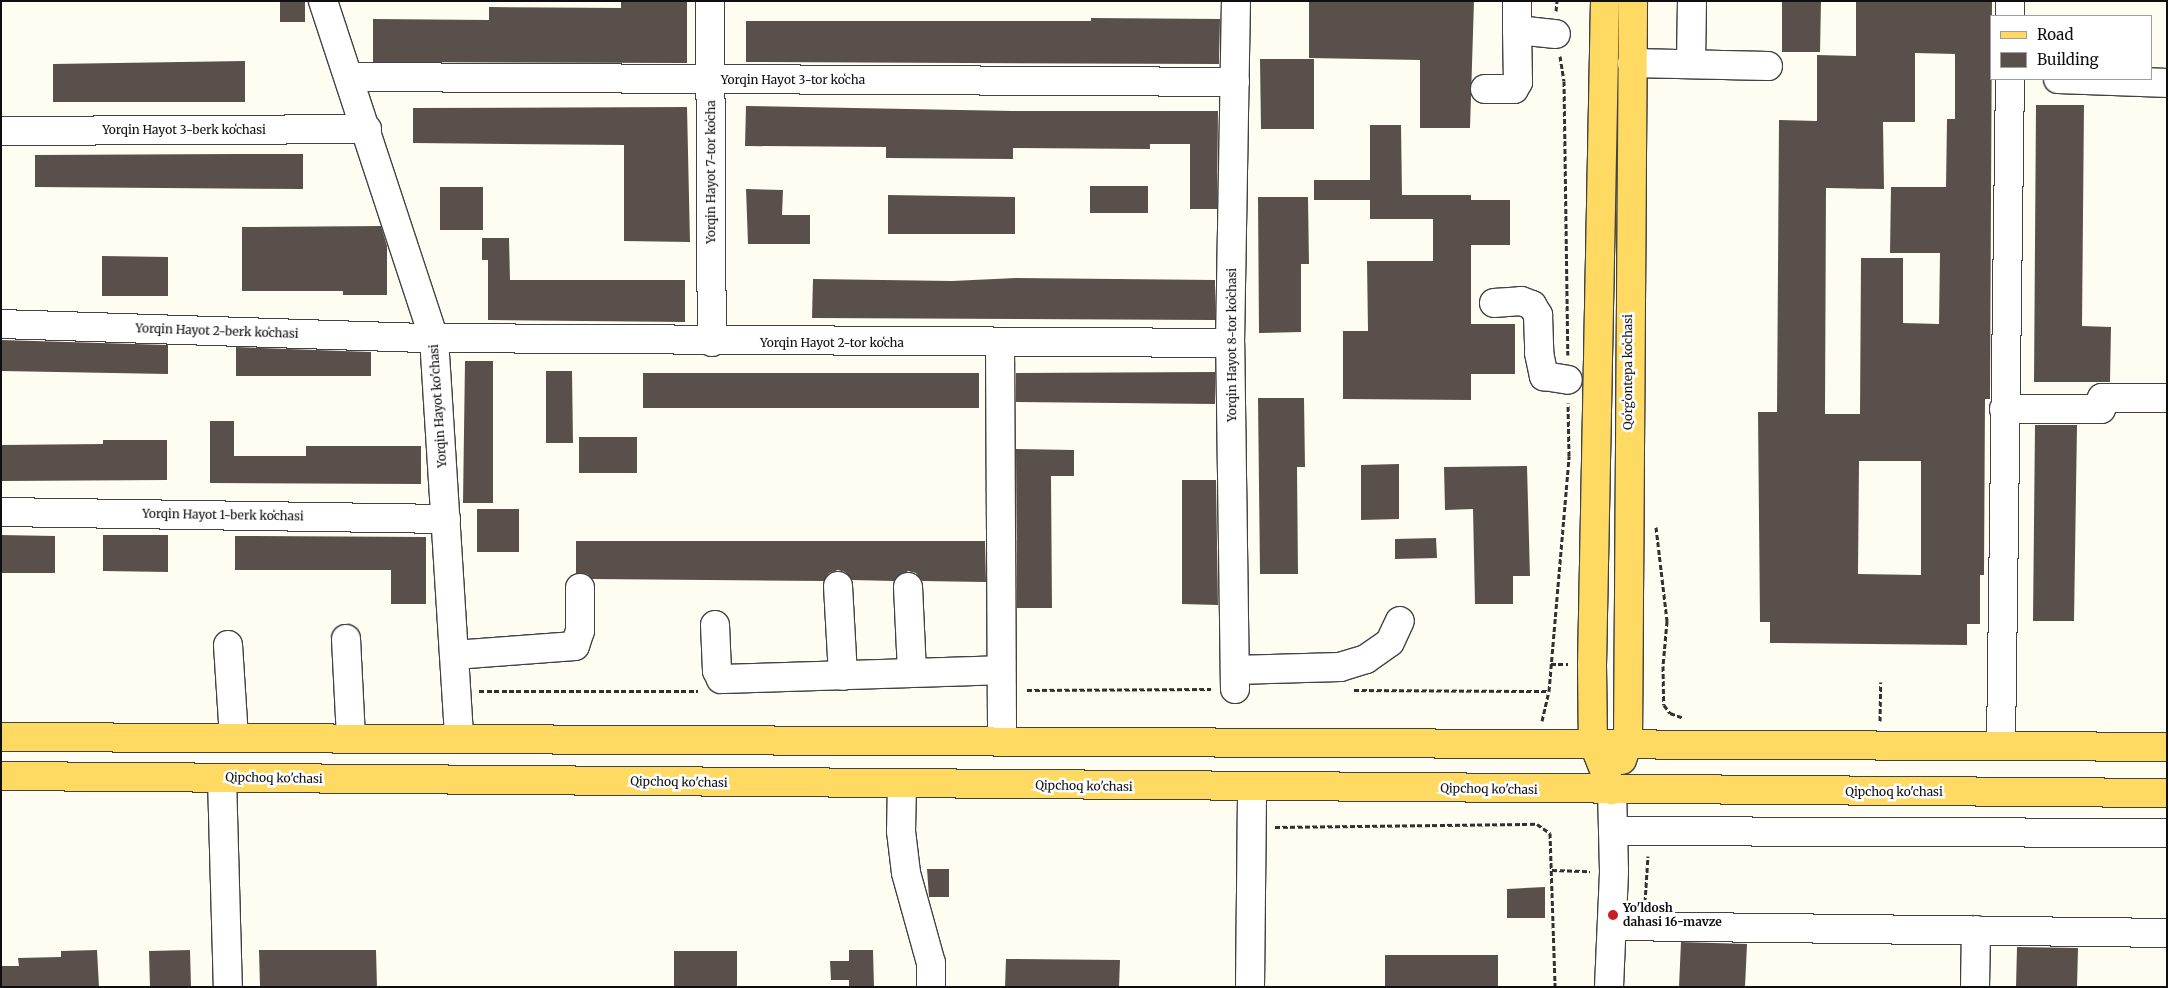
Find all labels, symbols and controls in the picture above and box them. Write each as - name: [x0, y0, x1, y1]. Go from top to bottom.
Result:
- legend: [1990, 15, 2153, 80]
- text: Road: [2037, 25, 2073, 44]
- text: Building: [2037, 50, 2099, 69]
- street label: Yorqin Hayot 3-tor koʻcha: [721, 73, 865, 87]
- street label: Yorqin Hayot 7-tor koʻcha: [704, 100, 718, 244]
- street label: Yorqin Hayot 3-berk koʻchasi: [102, 123, 266, 137]
- street label: Yorqin Hayot 8-tor koʻchasi: [1225, 268, 1239, 422]
- street label: Qoʻrgʻontepa koʻchasi: [1621, 314, 1635, 430]
- street label: Yorqin Hayot 2-berk koʻchasi: [135, 321, 299, 341]
- street label: Yorqin Hayot 2-tor koʻcha: [760, 336, 904, 350]
- street label: Yorqin Hayot ko'chasi: [426, 344, 450, 468]
- street label: Yorqin Hayot 1-berk koʻchasi: [142, 506, 304, 524]
- street label: Qipchoq ko'chasi: [225, 770, 323, 786]
- street label: Qipchoq ko'chasi: [630, 774, 728, 790]
- street label: Qipchoq ko'chasi: [1035, 778, 1133, 794]
- street label: Qipchoq ko'chasi: [1440, 781, 1538, 797]
- street label: Qipchoq ko'chasi: [1845, 785, 1943, 799]
- place label: Yo'ldosh dahasi 16-mavze: [1623, 901, 1722, 929]
- marker: Yo'ldosh dahasi 16-mavze: [1607, 909, 1619, 921]

